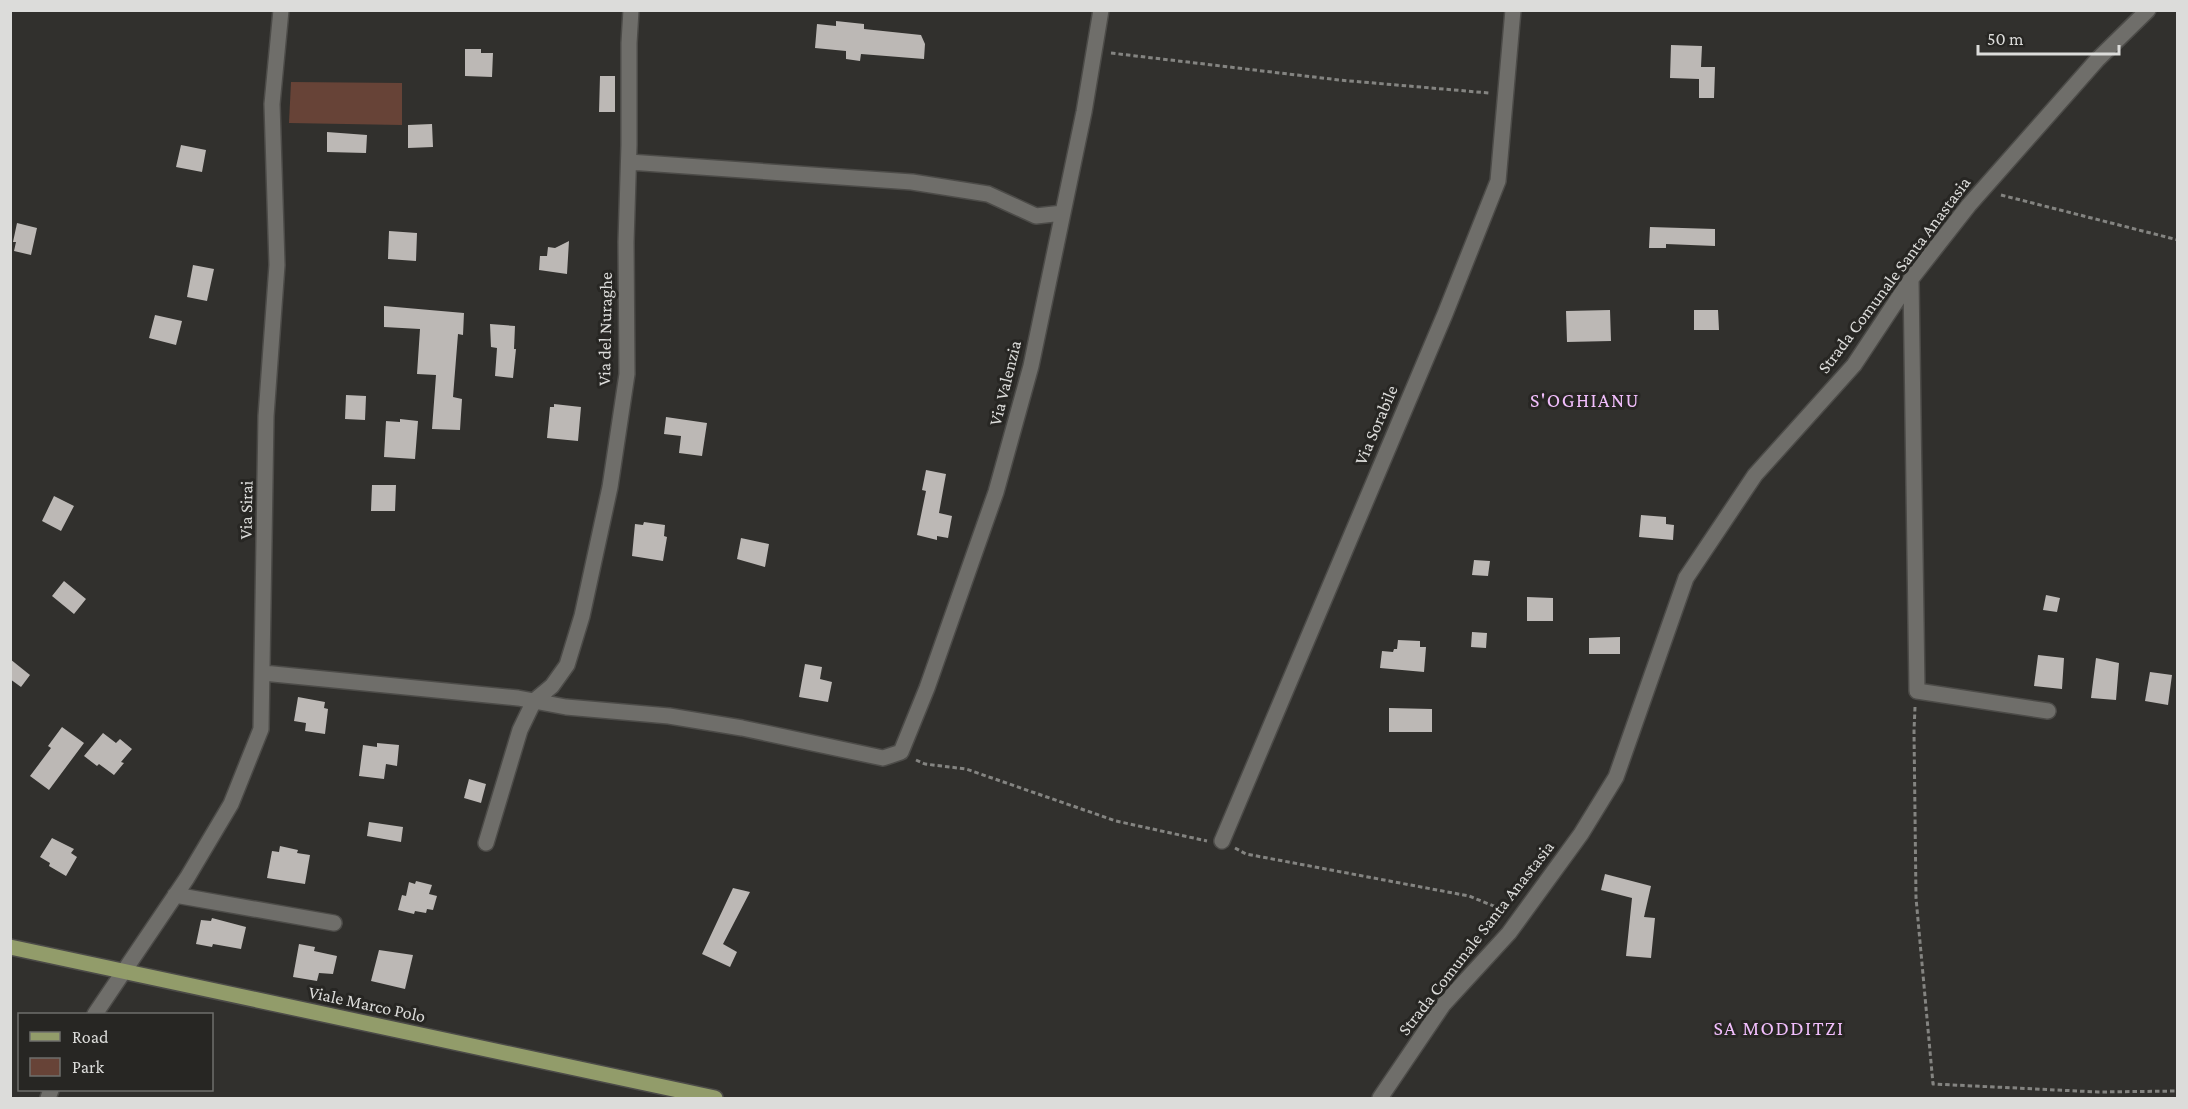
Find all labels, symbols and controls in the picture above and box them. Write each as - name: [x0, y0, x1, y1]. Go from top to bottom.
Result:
- scale bar: [1978, 18, 2119, 56]
- text: 50 m: [1987, 29, 2024, 49]
- street label: Strada Comunale Santa Anastasia: [1813, 173, 1975, 377]
- street label: Via del Nuraghe: [594, 272, 616, 386]
- street label: Via Valenzia: [985, 338, 1025, 428]
- street label: Via Sorabile: [1350, 382, 1402, 468]
- district label: S'OGHIANU: [1530, 389, 1640, 411]
- street label: Via Sirai: [235, 480, 257, 539]
- street label: Strada Comunale Santa Anastasia: [1394, 837, 1558, 1039]
- street label: Viale Marco Polo: [307, 982, 427, 1026]
- legend: [18, 1013, 213, 1091]
- district label: SA MODDITZI: [1713, 1017, 1845, 1039]
- text: Road: [72, 1027, 109, 1047]
- text: Park: [72, 1057, 104, 1077]

